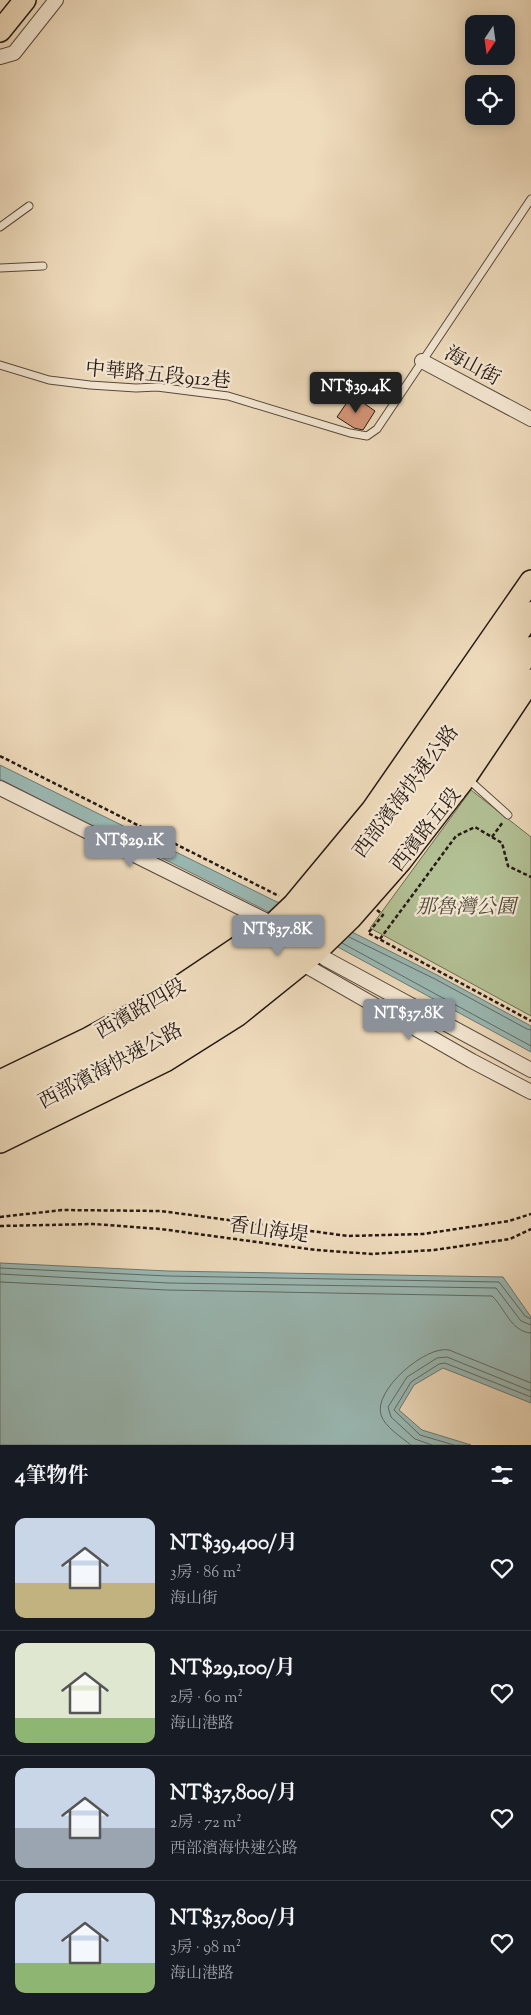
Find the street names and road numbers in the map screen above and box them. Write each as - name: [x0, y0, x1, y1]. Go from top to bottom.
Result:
- street label: 海山街: [439, 340, 505, 394]
- street label: 中華路五段912巷: [84, 356, 232, 397]
- street label: 西部濱海快速公路: [347, 720, 467, 865]
- street label: 西濱路五段: [385, 782, 469, 879]
- street label: 西濱路四段: [91, 973, 192, 1048]
- street label: 西部濱海快速公路: [34, 1017, 189, 1118]
- street label: 香山海堤: [227, 1212, 310, 1251]

